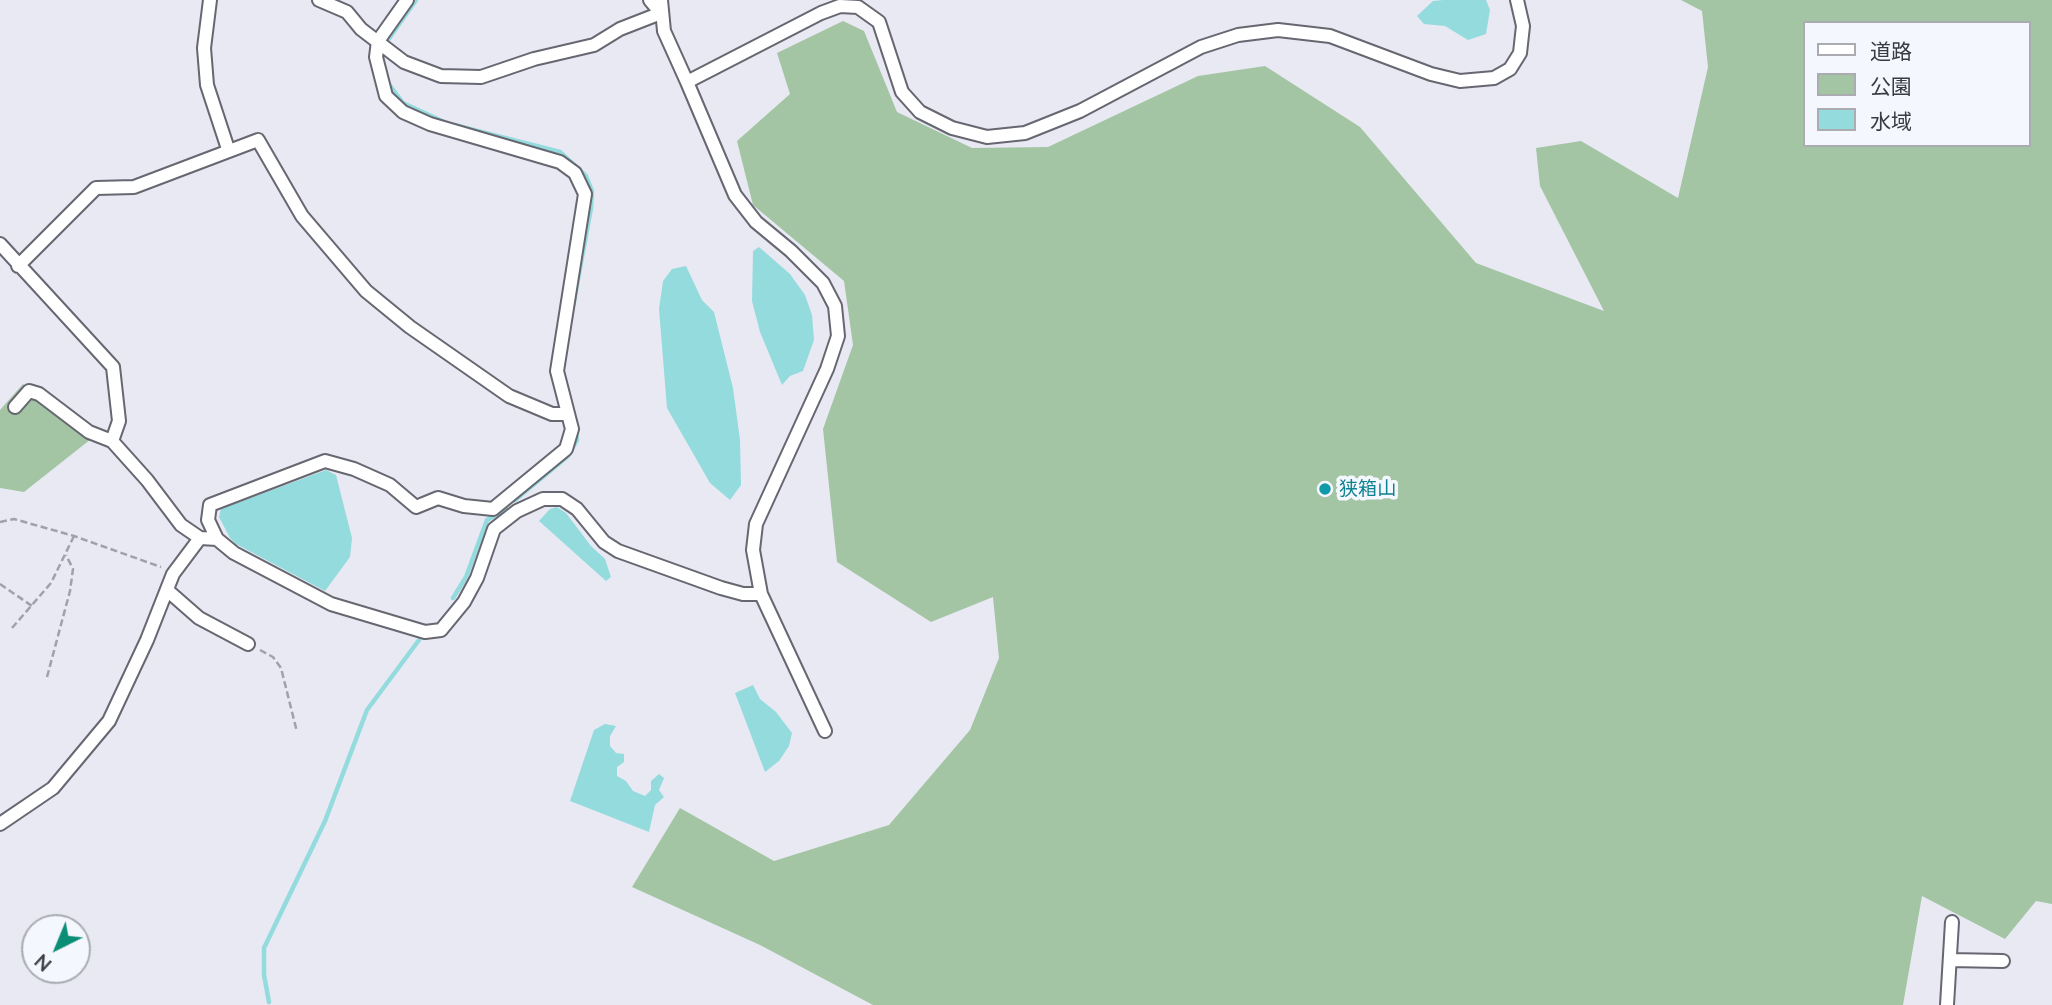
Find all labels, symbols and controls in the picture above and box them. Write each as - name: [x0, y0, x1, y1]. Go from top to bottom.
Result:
- legend: [1804, 21, 2031, 147]
- text: 道路: [1870, 38, 1912, 63]
- text: 公園: [1870, 73, 1912, 98]
- text: 水域: [1870, 108, 1912, 133]
- place label: 狭箱山: [1339, 478, 1396, 500]
- marker: 狭箱山: [1317, 481, 1333, 497]
- north arrow: [21, 914, 91, 984]
- text: N: [30, 950, 56, 977]

